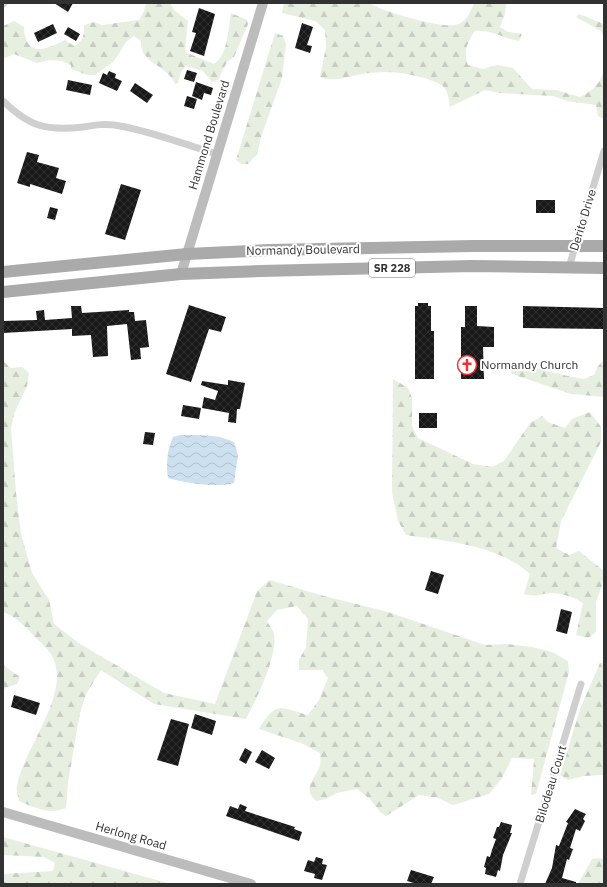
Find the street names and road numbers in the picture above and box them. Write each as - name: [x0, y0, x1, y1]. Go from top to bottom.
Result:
- street label: Hammond Boulevard: [185, 78, 232, 191]
- street label: Derito Drive: [566, 187, 599, 252]
- street label: Normandy Boulevard: [246, 241, 360, 258]
- road number: SR 228: [369, 259, 415, 277]
- street label: Bilodeau Court: [532, 743, 569, 824]
- street label: Herlong Road: [94, 818, 168, 853]

